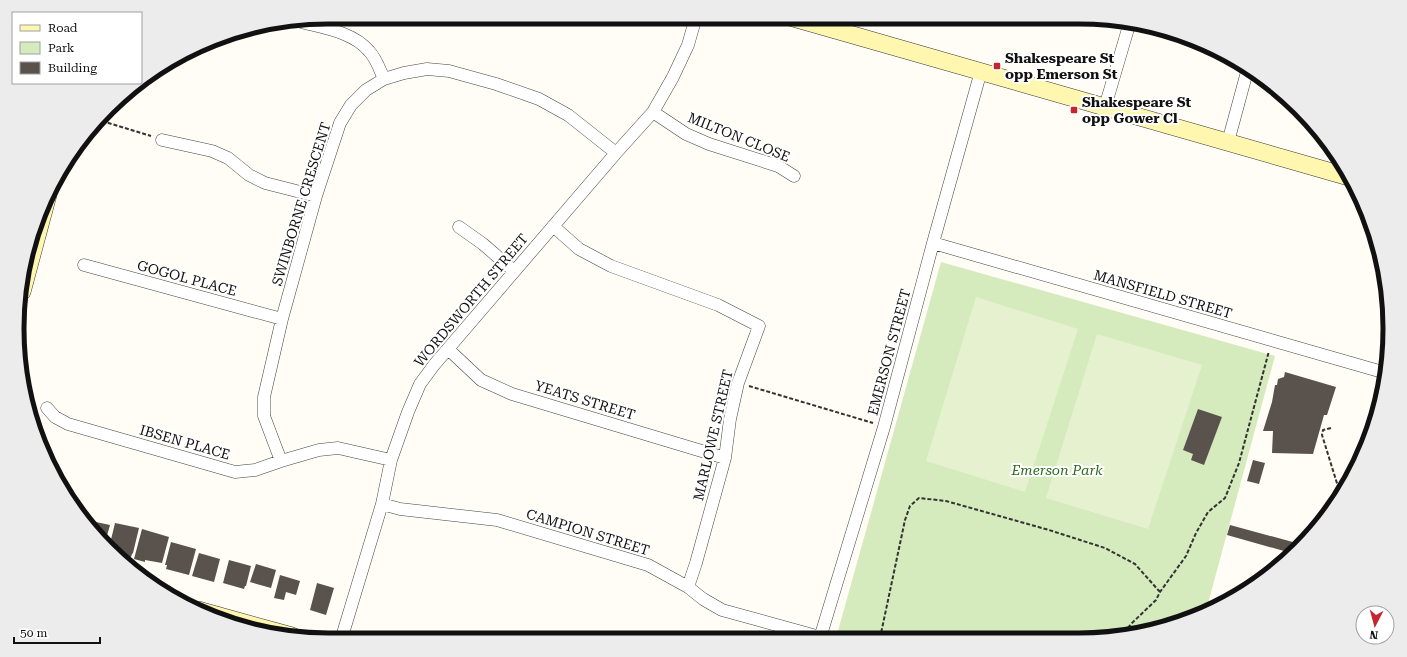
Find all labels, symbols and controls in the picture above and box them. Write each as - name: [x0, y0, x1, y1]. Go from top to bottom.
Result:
- legend: [12, 12, 142, 84]
- text: Road: [48, 21, 78, 35]
- text: Park: [48, 41, 75, 55]
- place label: Shakespeare St opp Emerson St: [1005, 50, 1118, 82]
- text: Building: [48, 61, 97, 75]
- marker: Shakespeare St opp Emerson St: [992, 61, 1002, 71]
- place label: Shakespeare St opp Gower Cl: [1082, 94, 1192, 126]
- marker: Shakespeare St opp Gower Cl: [1069, 105, 1079, 115]
- street label: MILTON CLOSE: [686, 109, 792, 165]
- street label: SWINBORNE CRESCENT: [268, 120, 334, 288]
- street label: WORDSWORTH STREET: [411, 230, 531, 370]
- street label: GOGOL PLACE: [135, 257, 239, 299]
- street label: MANSFIELD STREET: [1092, 267, 1234, 321]
- street label: EMERSON STREET: [864, 287, 914, 417]
- street label: MARLOWE STREET: [690, 368, 736, 502]
- street label: YEATS STREET: [533, 377, 637, 423]
- street label: IBSEN PLACE: [138, 421, 232, 463]
- park label: Emerson Park: [1010, 462, 1103, 478]
- street label: CAMPION STREET: [524, 506, 652, 558]
- north arrow: [1355, 605, 1395, 645]
- scale bar: [14, 619, 100, 645]
- text: 50 m: [20, 626, 47, 640]
- text: N: [1369, 627, 1379, 641]

